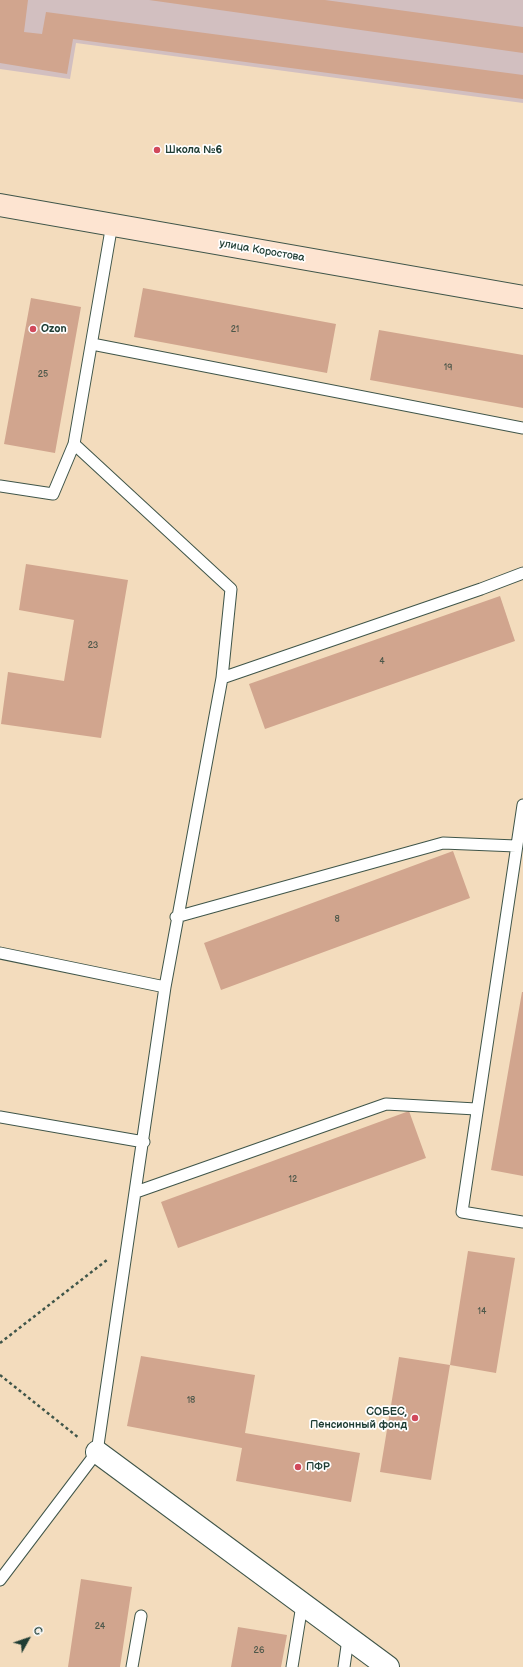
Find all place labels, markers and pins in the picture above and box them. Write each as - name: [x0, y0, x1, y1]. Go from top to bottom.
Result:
- place label: Школа №6: [165, 143, 222, 157]
- marker: Школа №6: [152, 145, 162, 155]
- place label: Ozon: [41, 322, 67, 336]
- marker: Ozon: [28, 324, 38, 334]
- place label: СОБЕС, Пенсионный фонд: [310, 1405, 407, 1431]
- marker: СОБЕС, Пенсионный фонд: [410, 1413, 420, 1423]
- place label: ПФР: [306, 1460, 330, 1474]
- marker: ПФР: [293, 1462, 303, 1472]

